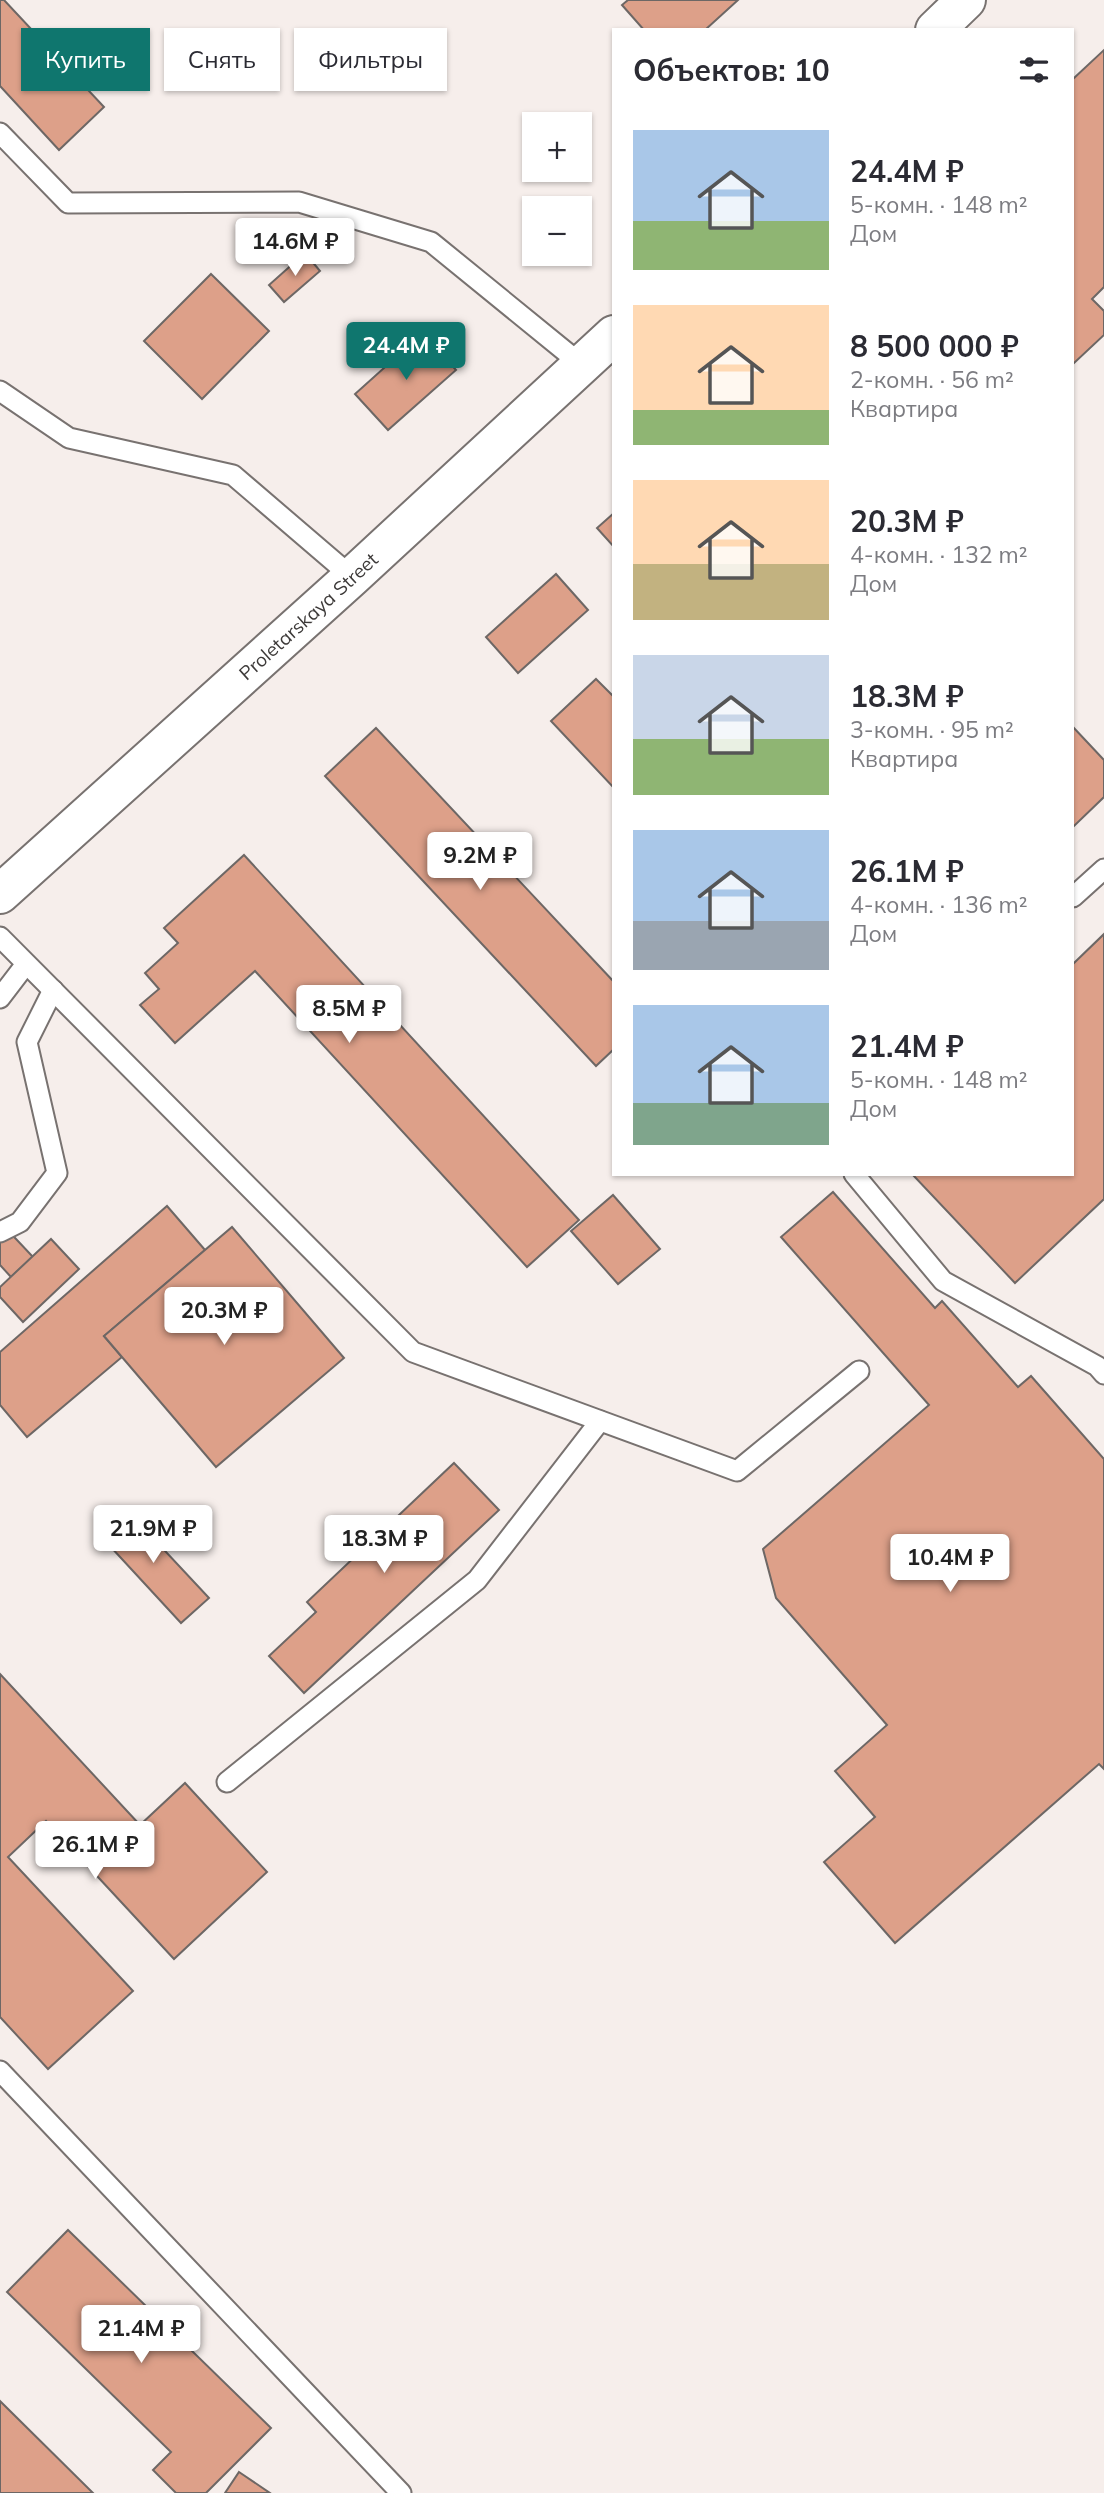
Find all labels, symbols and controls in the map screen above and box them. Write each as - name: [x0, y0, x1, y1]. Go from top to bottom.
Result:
- chip: Купить: [21, 28, 150, 91]
- chip: Снять: [164, 28, 280, 91]
- chip: Фильтры: [294, 28, 447, 91]
- text: Объектов: 10: [633, 51, 830, 89]
- icon: filters: [1015, 51, 1053, 89]
- map controls: [522, 112, 592, 266]
- button: +: [522, 112, 592, 182]
- text: 24.4M ₽: [850, 152, 964, 190]
- icon: home: [689, 158, 773, 242]
- text: 5-комн. · 148 m²: [850, 190, 1028, 219]
- button: −: [522, 196, 592, 266]
- pin: 14.6M ₽: [230, 218, 360, 278]
- text: Дом: [850, 219, 897, 248]
- text: 14.6M ₽: [251, 226, 339, 255]
- pin: 24.4M ₽: [341, 322, 471, 382]
- text: 8 500 000 ₽: [850, 327, 1019, 365]
- text: 24.4M ₽: [362, 330, 450, 359]
- icon: home: [689, 333, 773, 417]
- text: 2-комн. · 56 m²: [850, 365, 1014, 394]
- text: Квартира: [850, 394, 958, 423]
- text: 20.3M ₽: [850, 502, 964, 540]
- icon: home: [689, 508, 773, 592]
- text: 4-комн. · 132 m²: [850, 540, 1028, 569]
- street label: Proletarskaya Street: [234, 547, 383, 685]
- text: Дом: [850, 569, 897, 598]
- text: 18.3M ₽: [850, 677, 964, 715]
- icon: home: [689, 683, 773, 767]
- text: 3-комн. · 95 m²: [850, 715, 1014, 744]
- text: Квартира: [850, 744, 958, 773]
- pin: 9.2M ₽: [423, 832, 537, 892]
- text: 9.2M ₽: [443, 840, 517, 869]
- text: 26.1M ₽: [850, 852, 964, 890]
- icon: home: [689, 858, 773, 942]
- text: 4-комн. · 136 m²: [850, 890, 1028, 919]
- text: Дом: [850, 919, 897, 948]
- pin: 8.5M ₽: [292, 986, 406, 1045]
- text: 8.5M ₽: [312, 993, 386, 1022]
- text: 21.4M ₽: [850, 1027, 964, 1065]
- icon: home: [689, 1033, 773, 1117]
- text: 5-комн. · 148 m²: [850, 1065, 1028, 1094]
- text: Дом: [850, 1094, 897, 1123]
- pin: 20.3M ₽: [159, 1288, 289, 1347]
- text: 20.3M ₽: [180, 1295, 268, 1324]
- pin: 21.9M ₽: [88, 1506, 218, 1565]
- text: 21.9M ₽: [109, 1513, 197, 1542]
- pin: 18.3M ₽: [319, 1516, 449, 1575]
- text: 18.3M ₽: [340, 1523, 428, 1552]
- pin: 10.4M ₽: [885, 1534, 1015, 1594]
- text: 10.4M ₽: [906, 1542, 994, 1571]
- pin: 26.1M ₽: [30, 1822, 160, 1881]
- text: 26.1M ₽: [51, 1829, 139, 1858]
- pin: 21.4M ₽: [76, 2306, 206, 2365]
- text: 21.4M ₽: [97, 2313, 185, 2342]

